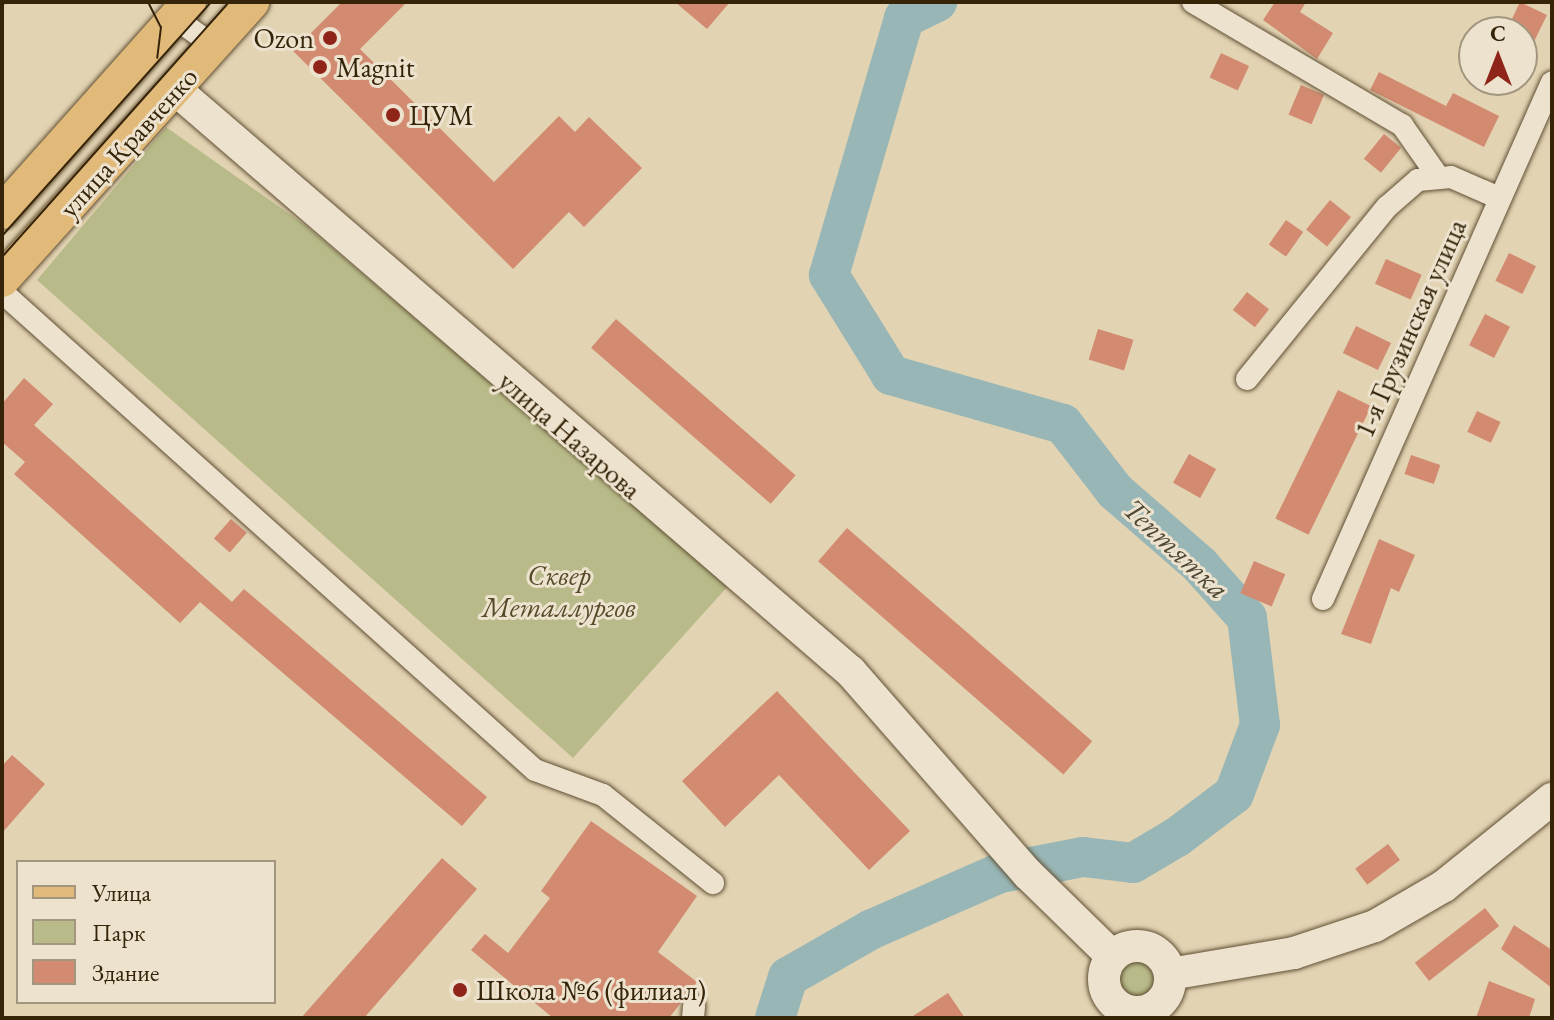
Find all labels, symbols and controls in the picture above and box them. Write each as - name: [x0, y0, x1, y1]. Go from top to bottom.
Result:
- north arrow: [1458, 16, 1538, 96]
- text: С: [1490, 19, 1506, 48]
- place label: Ozon: [253, 21, 314, 55]
- marker: Ozon: [321, 29, 339, 47]
- place label: Magnit: [336, 50, 414, 84]
- marker: Magnit: [311, 58, 329, 76]
- street label: улица Кравченко: [52, 60, 204, 224]
- place label: ЦУМ: [409, 98, 474, 132]
- marker: ЦУМ: [384, 106, 402, 124]
- street label: 1-я Грузинская улица: [1347, 214, 1473, 442]
- street label: улица Назарова: [492, 364, 648, 506]
- water label: Тептятка: [1116, 491, 1236, 607]
- park label: Сквер Металлургов: [482, 558, 636, 624]
- legend: [16, 860, 276, 1004]
- text: Улица: [92, 877, 151, 908]
- text: Парк: [92, 917, 145, 948]
- text: Здание: [92, 957, 159, 988]
- place label: Школа №6 (филиал): [476, 973, 706, 1007]
- marker: Школа №6 (филиал): [451, 981, 469, 999]

